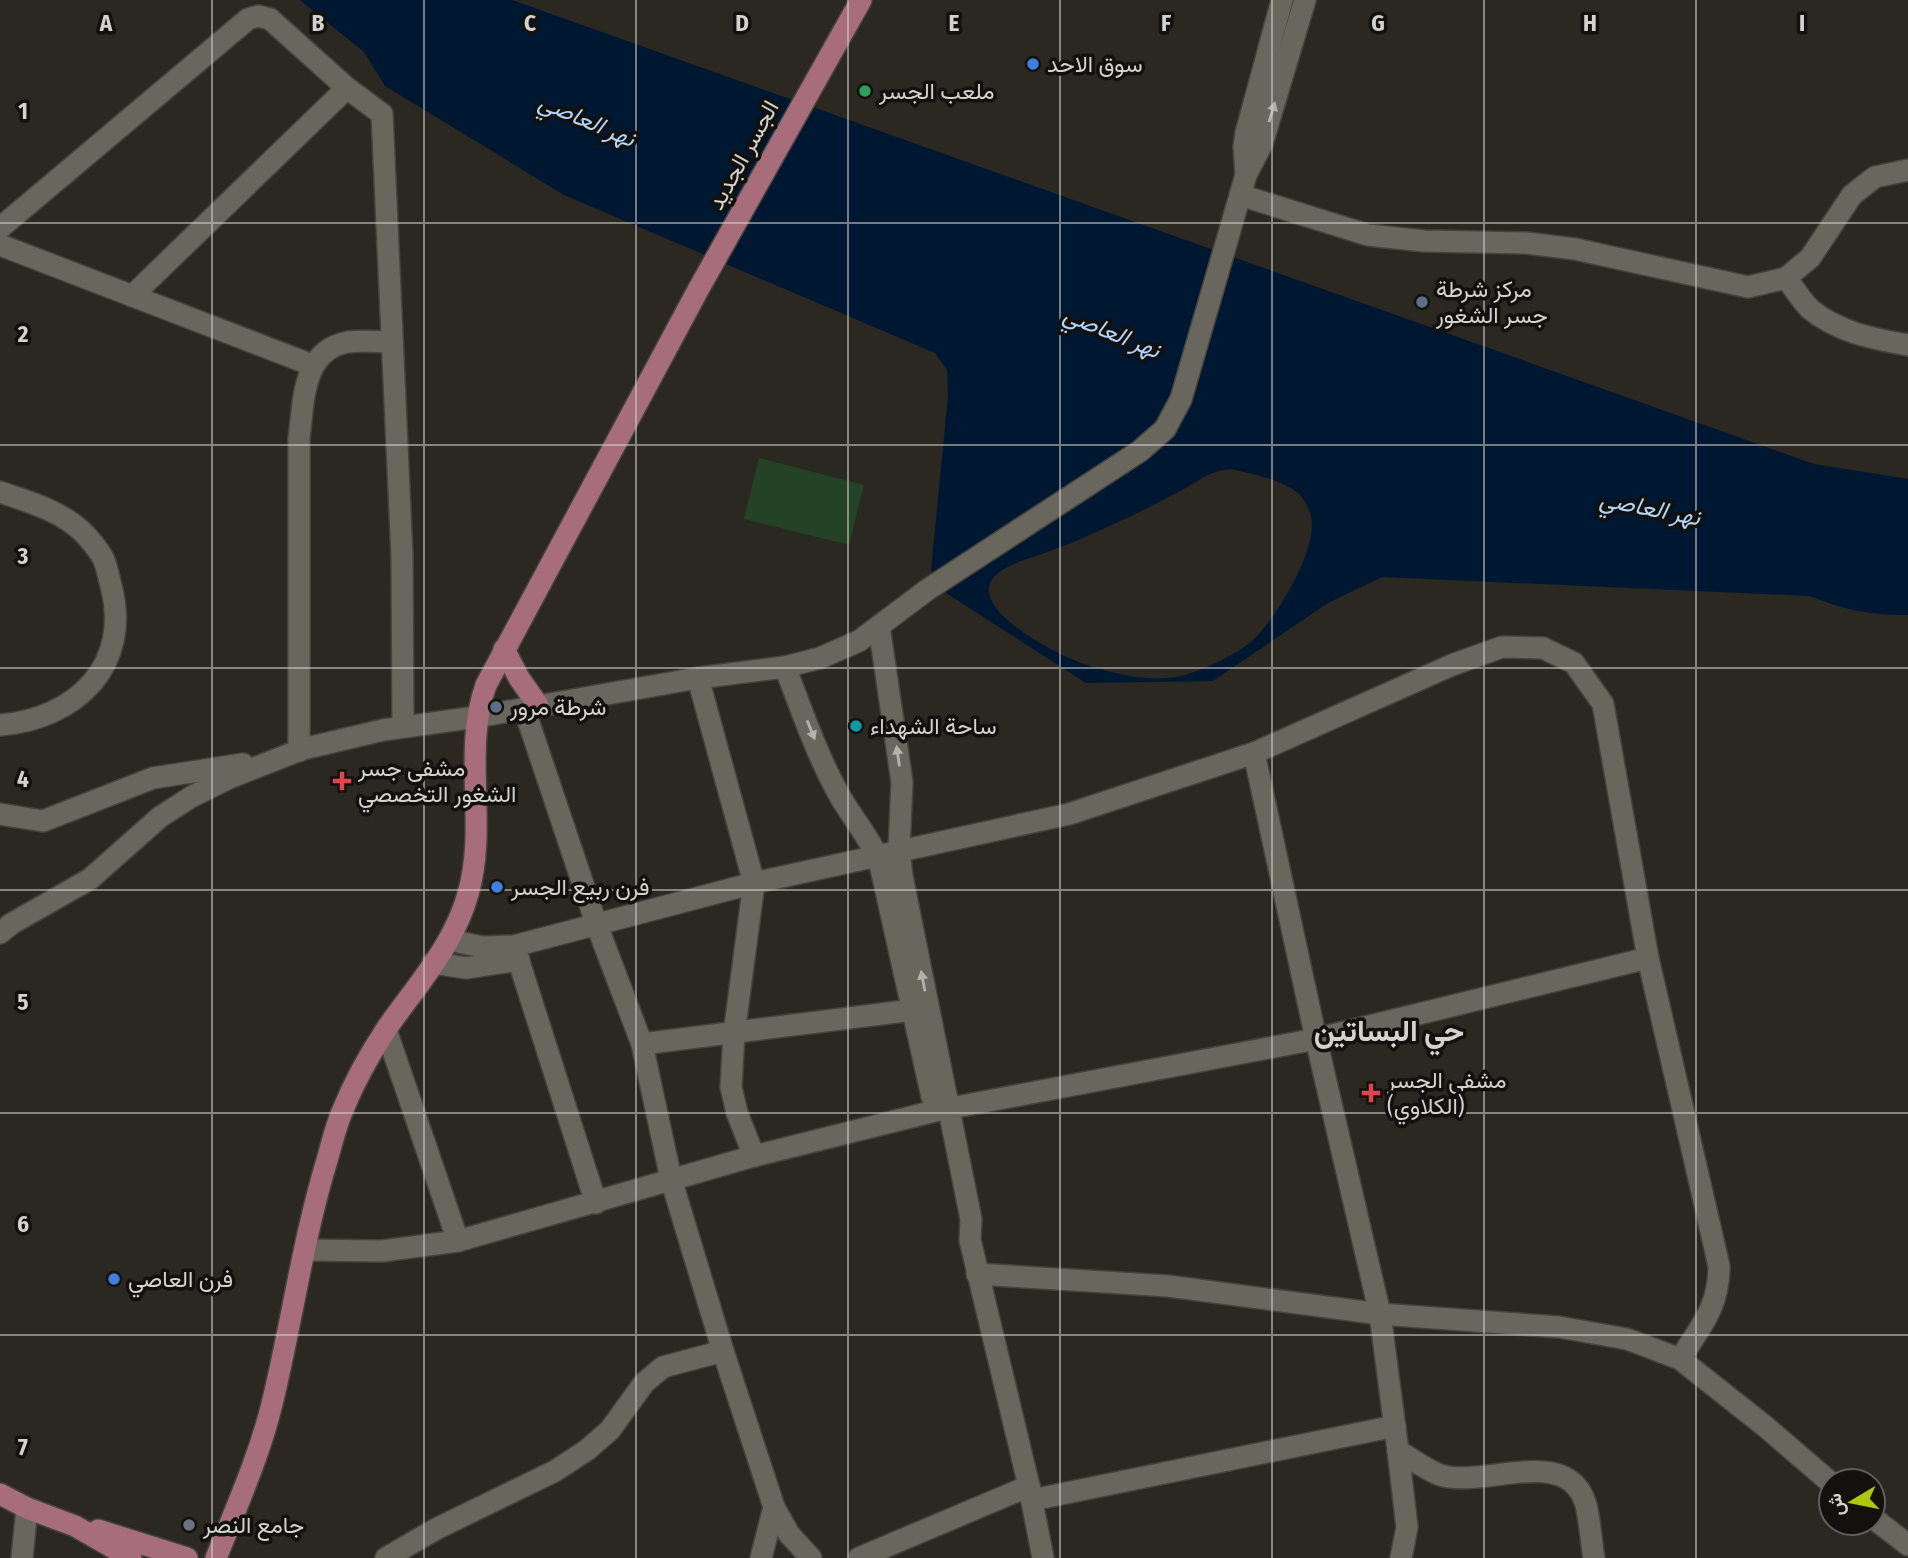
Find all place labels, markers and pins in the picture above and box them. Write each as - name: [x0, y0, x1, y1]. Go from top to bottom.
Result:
- place label: سوق الاحد: [1047, 50, 1143, 79]
- marker: سوق الاحد: [1025, 56, 1041, 72]
- place label: ملعب الجسر: [878, 77, 994, 106]
- marker: ملعب الجسر: [857, 83, 873, 99]
- place label: مركز شرطة جسر الشغور: [1435, 275, 1548, 330]
- marker: مركز شرطة جسر الشغور: [1414, 294, 1430, 310]
- place label: شرطة مرور: [509, 693, 606, 722]
- marker: شرطة مرور: [488, 699, 504, 715]
- place label: ساحة الشهداء: [870, 712, 997, 741]
- marker: ساحة الشهداء: [848, 718, 864, 734]
- place label: مشفى جسر الشغور التخصصي: [357, 754, 516, 813]
- marker: مشفى جسر الشغور التخصصي: [332, 771, 352, 791]
- place label: فرن ربيع الجسر: [510, 873, 650, 903]
- marker: فرن ربيع الجسر: [489, 879, 505, 895]
- place label: مشفى الجسر (الكلاوي): [1386, 1066, 1506, 1125]
- marker: مشفى الجسر (الكلاوي): [1361, 1083, 1381, 1103]
- place label: فرن العاصي: [128, 1265, 233, 1298]
- marker: فرن العاصي: [106, 1271, 122, 1287]
- place label: جامع النصر: [202, 1511, 304, 1541]
- marker: جامع النصر: [181, 1517, 197, 1533]

